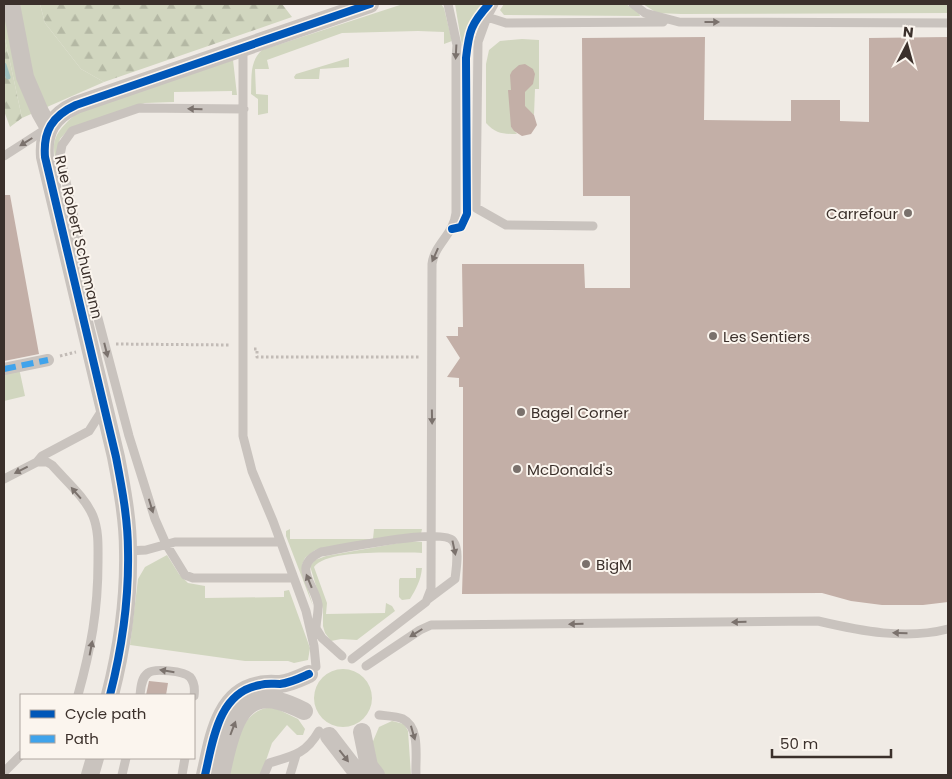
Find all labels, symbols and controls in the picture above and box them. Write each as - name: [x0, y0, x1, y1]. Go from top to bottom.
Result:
- one-way arrow: [705, 18, 721, 26]
- north arrow: [882, 20, 932, 70]
- text: N: [902, 22, 915, 43]
- one-way arrow: [452, 44, 460, 60]
- one-way arrow: [187, 105, 203, 113]
- one-way arrow: [20, 137, 33, 147]
- street label: Rue Robert Schumann: [50, 153, 108, 321]
- place label: Carrefour: [826, 203, 898, 224]
- marker: Carrefour: [902, 207, 914, 219]
- one-way arrow: [431, 248, 440, 263]
- place label: Les Sentiers: [723, 326, 810, 347]
- marker: Les Sentiers: [707, 330, 719, 342]
- one-way arrow: [102, 343, 110, 358]
- place label: Bagel Corner: [531, 402, 629, 423]
- marker: Bagel Corner: [515, 406, 527, 418]
- one-way arrow: [428, 409, 436, 425]
- place label: McDonald's: [527, 459, 613, 480]
- marker: McDonald's: [511, 463, 523, 475]
- one-way arrow: [13, 466, 28, 474]
- one-way arrow: [70, 487, 82, 499]
- one-way arrow: [148, 499, 156, 514]
- one-way arrow: [450, 541, 458, 556]
- place label: BigM: [596, 554, 632, 575]
- marker: BigM: [580, 558, 592, 570]
- one-way arrow: [305, 573, 313, 588]
- one-way arrow: [730, 618, 746, 626]
- one-way arrow: [568, 620, 584, 628]
- one-way arrow: [409, 629, 422, 638]
- one-way arrow: [892, 629, 908, 637]
- one-way arrow: [87, 640, 95, 656]
- one-way arrow: [158, 667, 174, 675]
- legend: [20, 694, 195, 759]
- text: Cycle path: [65, 703, 146, 724]
- one-way arrow: [229, 720, 237, 735]
- one-way arrow: [409, 726, 417, 741]
- scale bar: [772, 726, 891, 758]
- text: Path: [65, 728, 99, 749]
- text: 50 m: [780, 733, 818, 754]
- one-way arrow: [339, 749, 349, 763]

